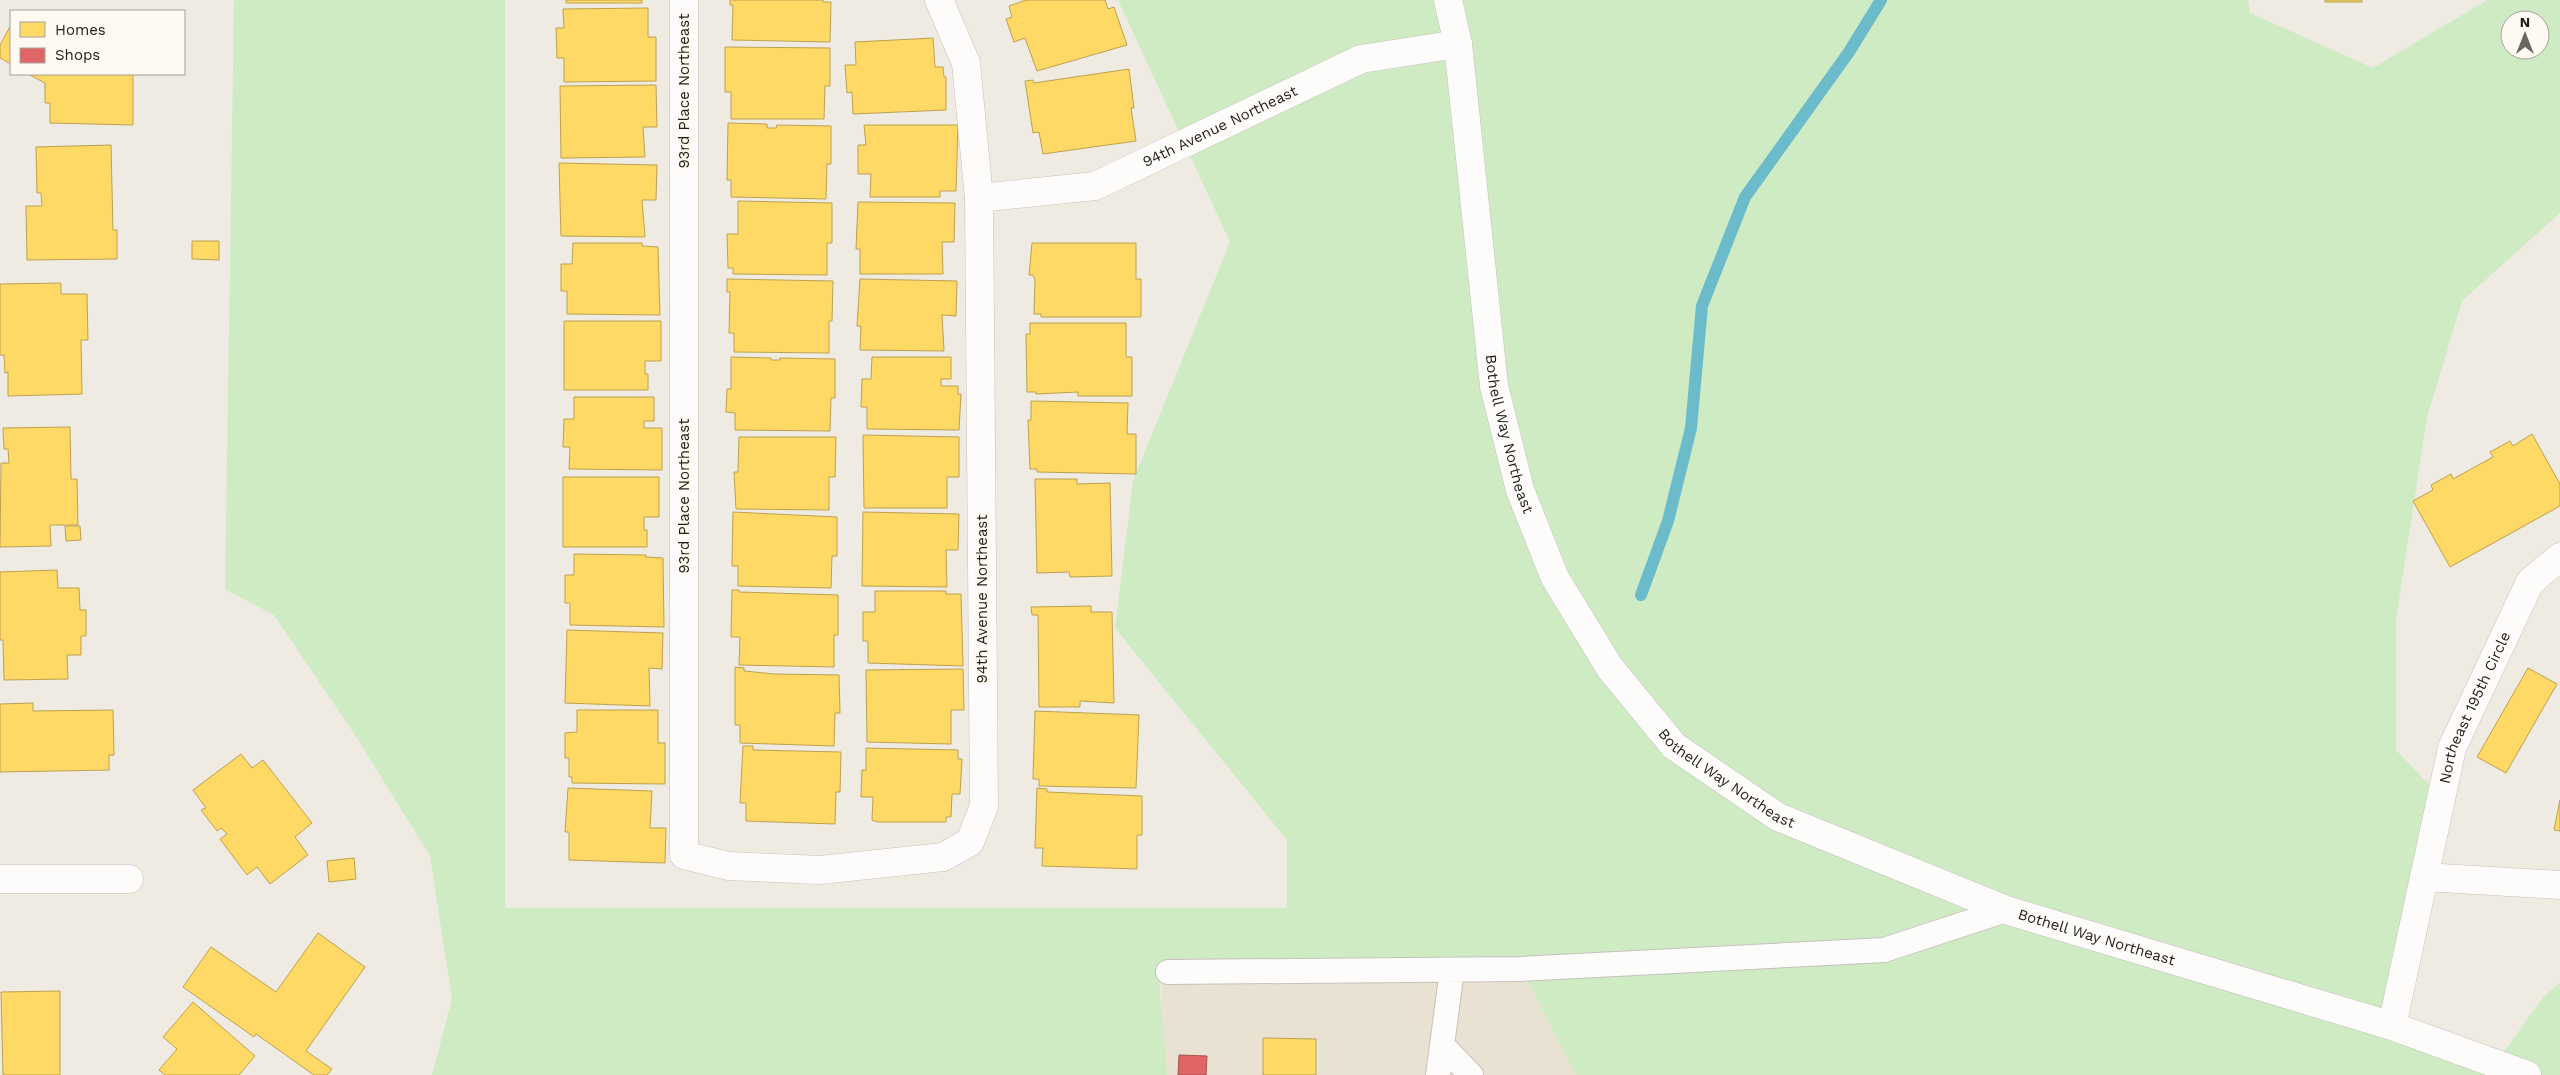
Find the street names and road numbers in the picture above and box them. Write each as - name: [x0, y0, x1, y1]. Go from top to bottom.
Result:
- street label: 93rd Place Northeast: [675, 13, 693, 168]
- street label: 94th Avenue Northeast: [1140, 81, 1301, 171]
- street label: Bothell Way Northeast: [1482, 354, 1538, 517]
- street label: 93rd Place Northeast: [675, 418, 693, 573]
- street label: 94th Avenue Northeast: [973, 514, 991, 684]
- street label: Northeast 195th Circle: [2436, 629, 2514, 785]
- street label: Bothell Way Northeast: [1654, 725, 1798, 832]
- street label: Bothell Way Northeast: [2016, 905, 2178, 970]

